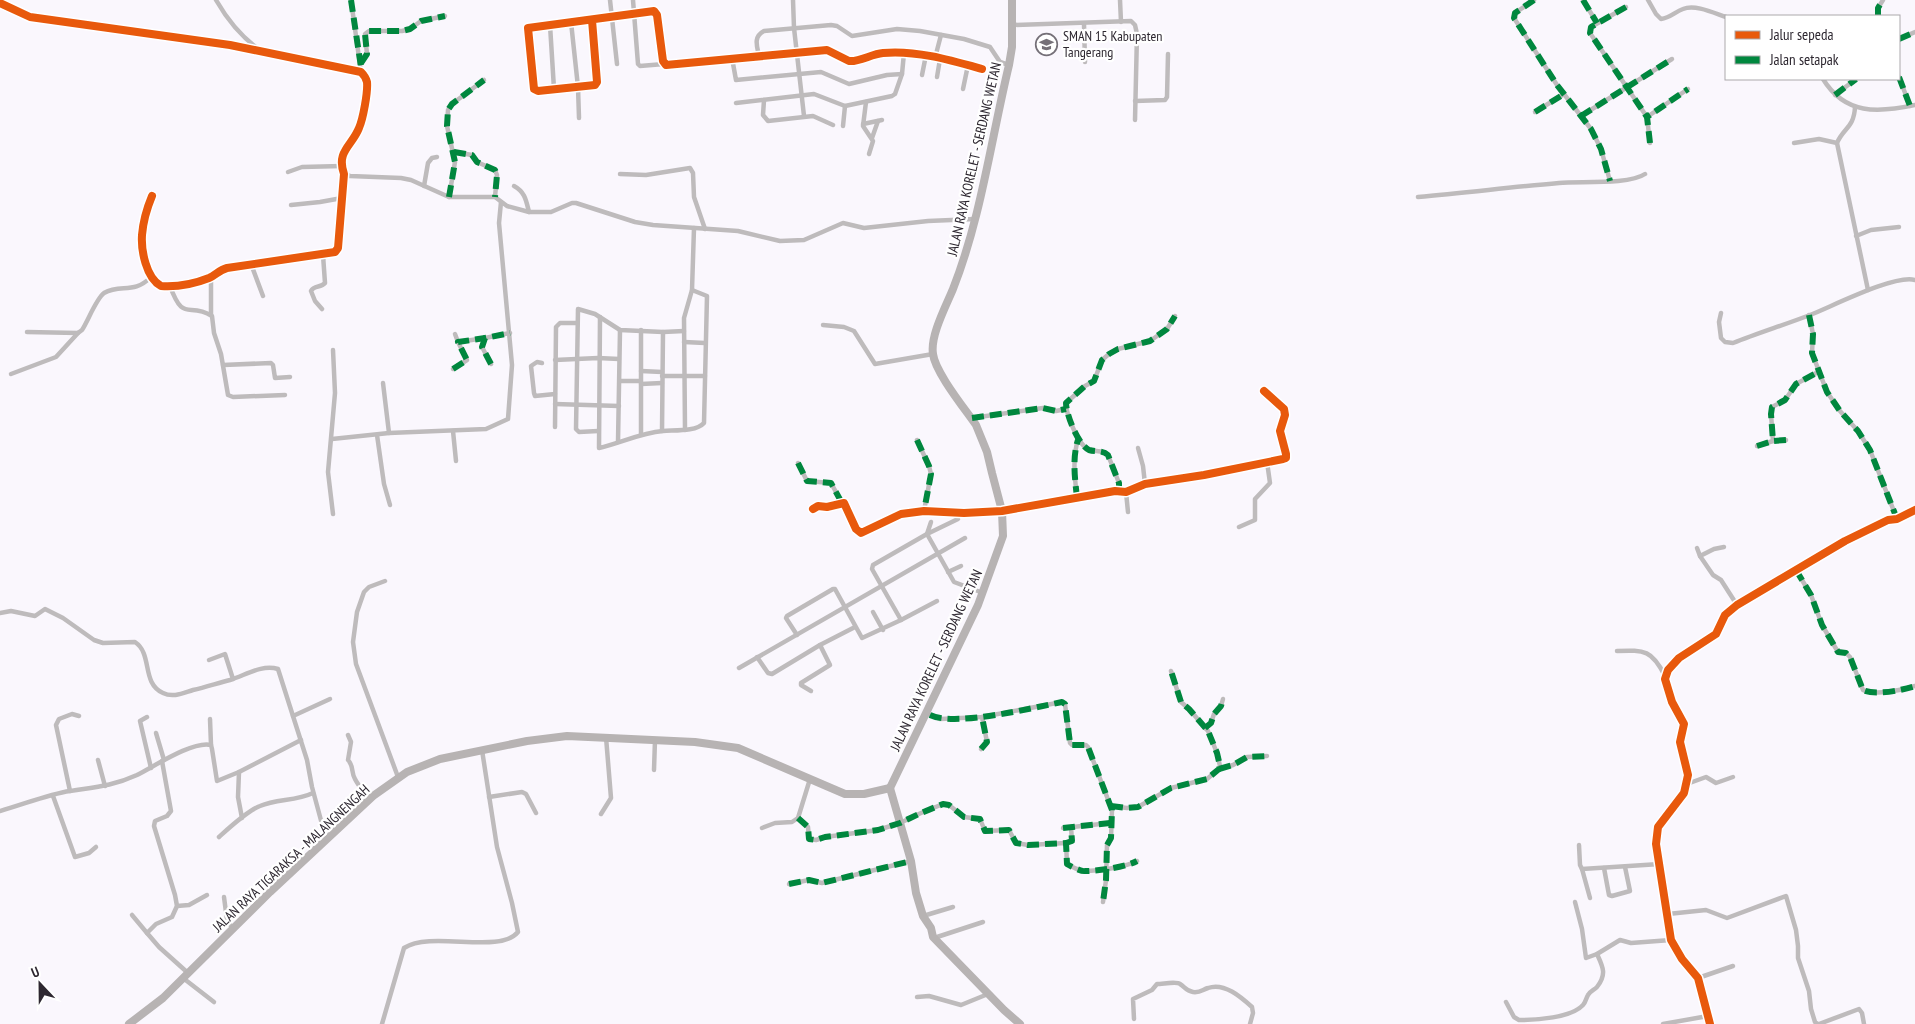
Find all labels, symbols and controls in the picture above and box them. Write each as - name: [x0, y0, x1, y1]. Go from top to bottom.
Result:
- legend: [1725, 15, 1900, 80]
- text: Jalur sepeda: [1769, 25, 1833, 44]
- place label: SMAN 15 Kabupaten Tangerang: [1063, 27, 1162, 61]
- school or university icon: SMAN 15 Kabupaten Tangerang: [1035, 32, 1059, 56]
- text: Jalan setapak: [1769, 50, 1839, 69]
- street label: JALAN RAYA KORELET - SERDANG WETAN: [943, 60, 1005, 259]
- street label: JALAN RAYA KORELET - SERDANG WETAN: [886, 566, 986, 754]
- street label: JALAN RAYA TIGARAKSA - MALANGNENGAH: [208, 780, 373, 936]
- north arrow: [15, 959, 65, 1009]
- text: U: [28, 962, 42, 982]

